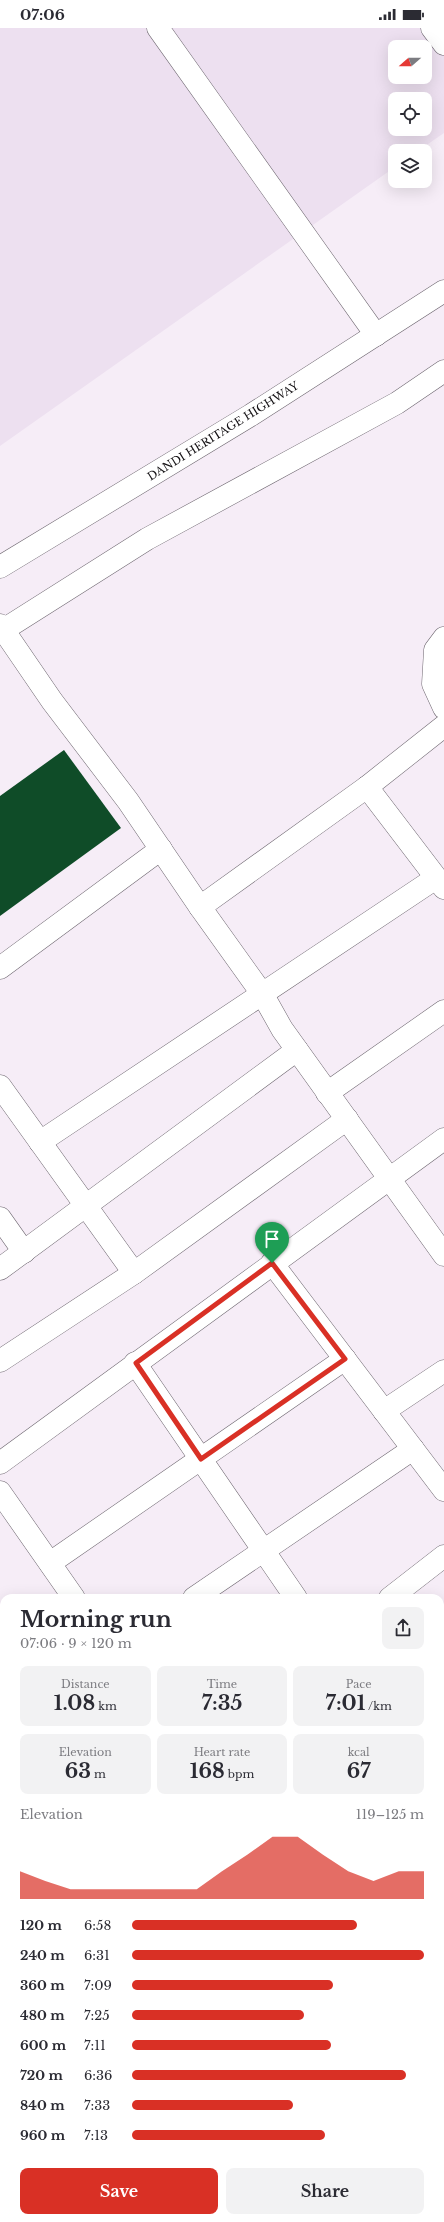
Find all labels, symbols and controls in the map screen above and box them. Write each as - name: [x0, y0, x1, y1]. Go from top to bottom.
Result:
- text: 07:06: [20, 5, 65, 24]
- north arrow: [388, 40, 432, 84]
- map controls: [388, 40, 432, 188]
- button: locate: [388, 92, 432, 136]
- button: layers: [388, 144, 432, 188]
- street label: DANDI HERITAGE HIGHWAY: [145, 378, 302, 484]
- pin: [255, 1222, 289, 1263]
- icon: arrive: [261, 1228, 283, 1250]
- text: Morning run: [20, 1606, 172, 1633]
- button: share: [382, 1607, 424, 1649]
- text: 07:06 · 9 × 120 m: [20, 1635, 132, 1652]
- text: Distance: [61, 1677, 110, 1691]
- text: Time: [207, 1677, 237, 1691]
- text: Pace: [346, 1677, 372, 1691]
- text: 1.08: [54, 1691, 95, 1715]
- text: 7:35: [202, 1691, 242, 1715]
- text: 7:01: [326, 1691, 365, 1715]
- text: km: [95, 1699, 117, 1713]
- text: /km: [365, 1699, 392, 1713]
- text: Elevation: [59, 1745, 112, 1759]
- text: Heart rate: [194, 1745, 250, 1759]
- text: kcal: [348, 1745, 370, 1759]
- text: 63: [65, 1759, 91, 1783]
- text: 168: [190, 1759, 225, 1783]
- text: 67: [347, 1759, 371, 1783]
- text: m: [91, 1767, 106, 1781]
- text: bpm: [225, 1767, 254, 1781]
- text: Elevation: [20, 1806, 83, 1823]
- text: 119–125 m: [356, 1806, 424, 1823]
- text: 120 m: [20, 1917, 62, 1934]
- text: 6:58: [84, 1917, 111, 1934]
- text: 240 m: [20, 1947, 65, 1964]
- text: 6:31: [84, 1947, 110, 1964]
- text: 360 m: [20, 1977, 65, 1994]
- text: 7:09: [84, 1977, 112, 1994]
- text: 480 m: [20, 2007, 65, 2024]
- text: 7:25: [84, 2007, 110, 2024]
- text: 600 m: [20, 2037, 66, 2054]
- text: 7:11: [84, 2037, 106, 2054]
- text: 720 m: [20, 2067, 63, 2084]
- text: 6:36: [84, 2067, 112, 2084]
- text: 840 m: [20, 2097, 65, 2114]
- text: 7:33: [84, 2097, 110, 2114]
- text: 960 m: [20, 2127, 65, 2144]
- text: 7:13: [84, 2127, 108, 2144]
- button: Save: [20, 2168, 218, 2214]
- button: Share: [226, 2168, 424, 2214]

